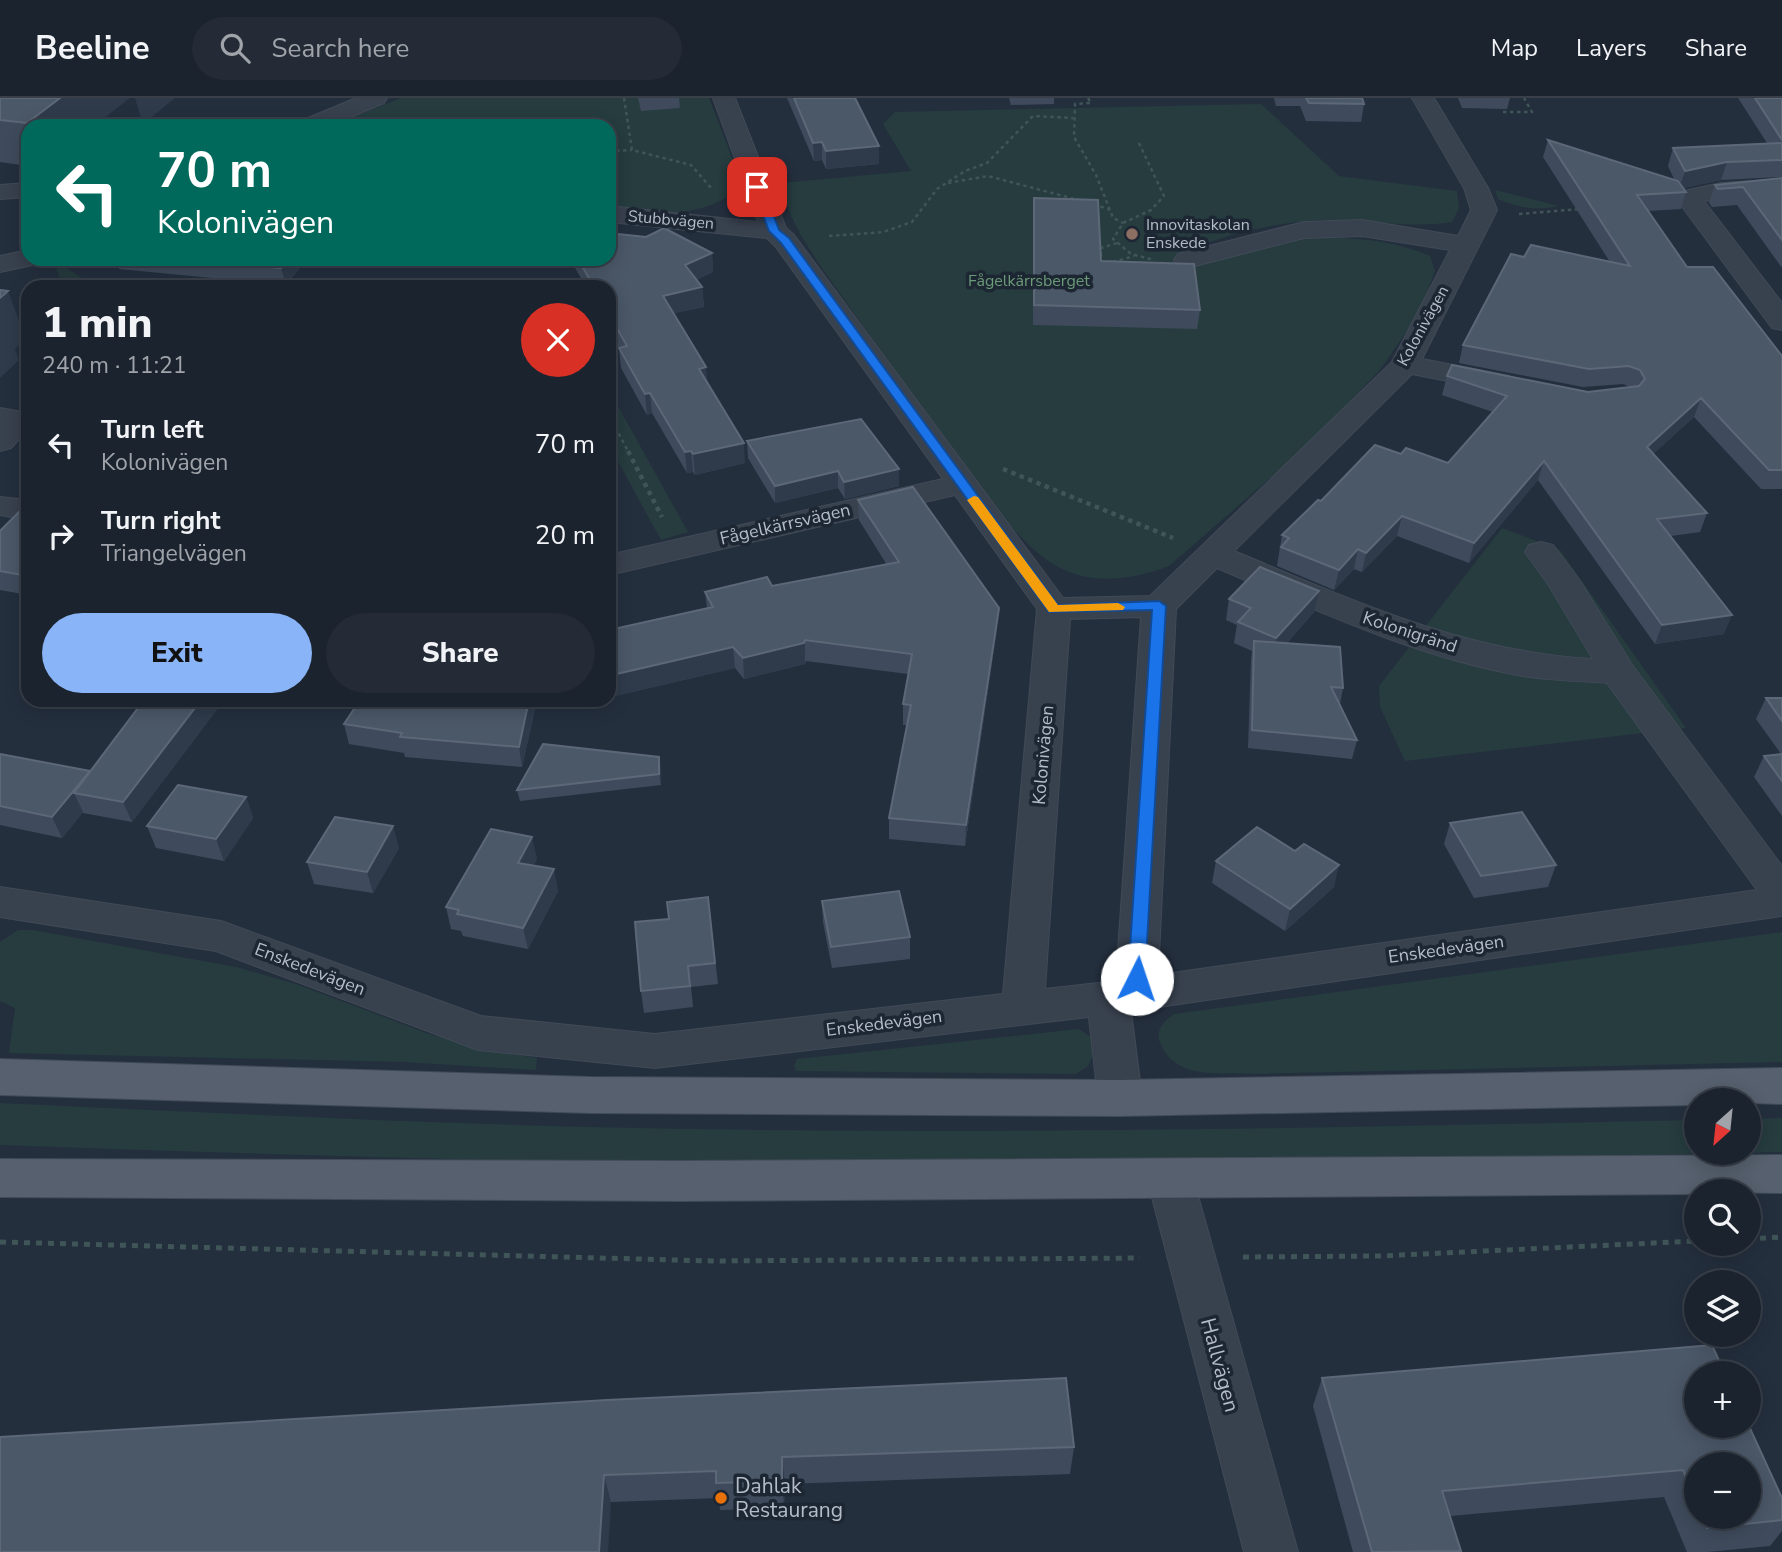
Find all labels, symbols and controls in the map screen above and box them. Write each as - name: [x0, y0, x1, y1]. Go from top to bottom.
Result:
- search box: [192, 17, 682, 80]
- text: Beeline: [35, 26, 150, 71]
- icon: search: [216, 29, 254, 67]
- text: Search here: [272, 31, 409, 66]
- text: Map: [1491, 32, 1538, 64]
- text: Layers: [1576, 32, 1647, 64]
- text: Share: [1685, 32, 1747, 64]
- text: 70 m: [157, 137, 272, 204]
- icon: left: [42, 147, 133, 238]
- pin: [727, 157, 787, 217]
- icon: arrive: [738, 168, 776, 206]
- text: Kolonivägen: [157, 201, 334, 244]
- street label: Stubbvägen: [627, 205, 715, 235]
- place label: Innovitaskolan Enskede: [1146, 214, 1250, 254]
- marker: Innovitaskolan Enskede: [1124, 226, 1140, 242]
- park label: Fågelkärrsberget: [968, 270, 1090, 292]
- street label: Kolonivägen: [1392, 282, 1454, 370]
- text: 1 min: [42, 295, 152, 352]
- button: close: [521, 303, 595, 377]
- text: 240 m · 11:21: [42, 350, 187, 381]
- text: Turn left: [101, 412, 204, 447]
- icon: left: [42, 426, 80, 464]
- text: 70 m: [535, 427, 595, 462]
- text: Kolonivägen: [101, 447, 228, 478]
- street label: Fågelkärrsvägen: [717, 497, 853, 551]
- text: Turn right: [101, 503, 220, 538]
- icon: right: [42, 517, 80, 555]
- text: 20 m: [535, 518, 595, 553]
- text: Triangelvägen: [101, 538, 247, 569]
- street label: Kolonigränd: [1360, 605, 1460, 659]
- button: Exit: [42, 613, 312, 693]
- button: Share: [326, 613, 595, 693]
- street label: Kolonivägen: [1027, 704, 1059, 806]
- street label: Enskedevägen: [1387, 929, 1505, 969]
- street label: Enskedevägen: [251, 937, 369, 1001]
- position arrow: [1100, 942, 1174, 1016]
- street label: Enskedevägen: [825, 1004, 943, 1042]
- north arrow: [1684, 1088, 1760, 1166]
- map controls: [1684, 1088, 1761, 1529]
- button: search: [1684, 1179, 1761, 1256]
- button: layers: [1684, 1270, 1761, 1347]
- street label: Hallvägen: [1194, 1315, 1246, 1415]
- button: +: [1684, 1361, 1761, 1438]
- button: −: [1684, 1452, 1761, 1529]
- place label: Dahlak Restaurang: [735, 1472, 843, 1524]
- marker: Dahlak Restaurang: [713, 1490, 729, 1506]

